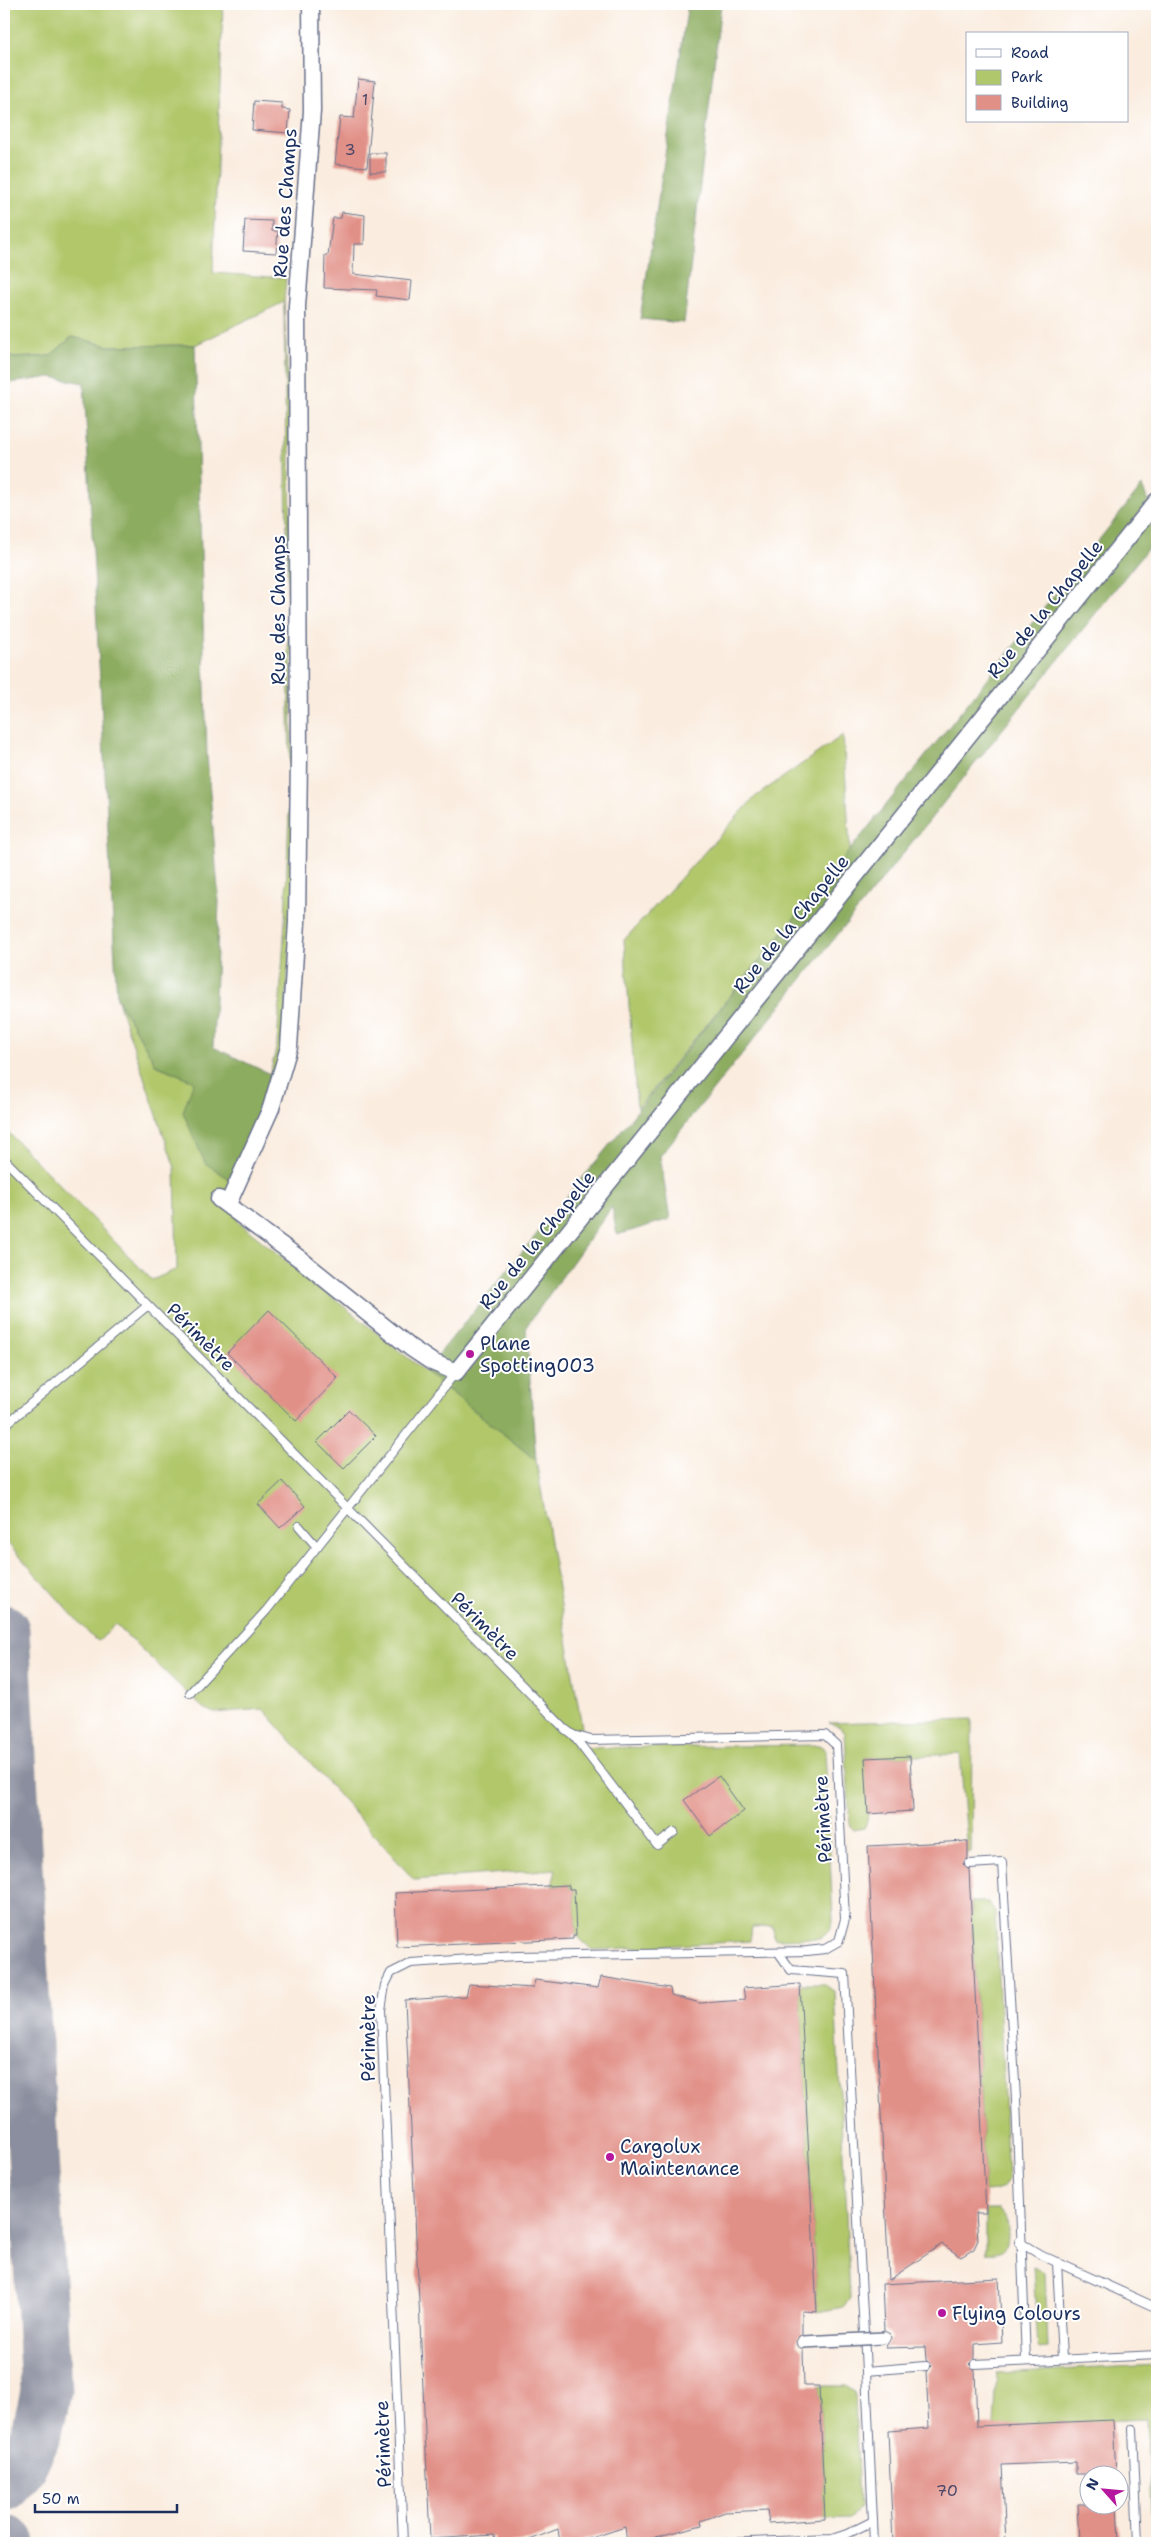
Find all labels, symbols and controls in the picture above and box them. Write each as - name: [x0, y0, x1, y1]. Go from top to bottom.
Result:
- legend: [966, 32, 1128, 122]
- text: Road: [1011, 43, 1049, 63]
- text: Park: [1011, 67, 1043, 87]
- house number: 1: [362, 89, 368, 110]
- text: Building: [1011, 93, 1068, 113]
- street label: Rue des Champs: [267, 127, 303, 279]
- house number: 3: [344, 139, 356, 160]
- street label: Rue de la Chapelle: [981, 534, 1109, 684]
- street label: Rue des Champs: [266, 535, 291, 685]
- street label: Rue de la Chapelle: [727, 849, 855, 999]
- street label: Rue de la Chapelle: [473, 1165, 601, 1315]
- street label: Périmètre: [161, 1297, 241, 1377]
- place label: Plane Spotting003: [480, 1331, 595, 1378]
- marker: Plane Spotting003: [464, 1348, 476, 1360]
- street label: Périmètre: [445, 1586, 525, 1666]
- street label: Périmètre: [808, 1775, 838, 1863]
- street label: Périmètre: [356, 1994, 381, 2082]
- place label: Cargolux Maintenance: [620, 2134, 740, 2181]
- marker: Cargolux Maintenance: [604, 2151, 616, 2163]
- place label: Flying Colours: [952, 2301, 1081, 2326]
- marker: Flying Colours: [936, 2307, 948, 2319]
- street label: Périmètre: [369, 2400, 397, 2488]
- north arrow: [1078, 2464, 1128, 2514]
- text: N: [1082, 2475, 1103, 2493]
- house number: 70: [936, 2480, 958, 2501]
- scale bar: [35, 2482, 178, 2514]
- text: 50 m: [42, 2489, 80, 2509]

